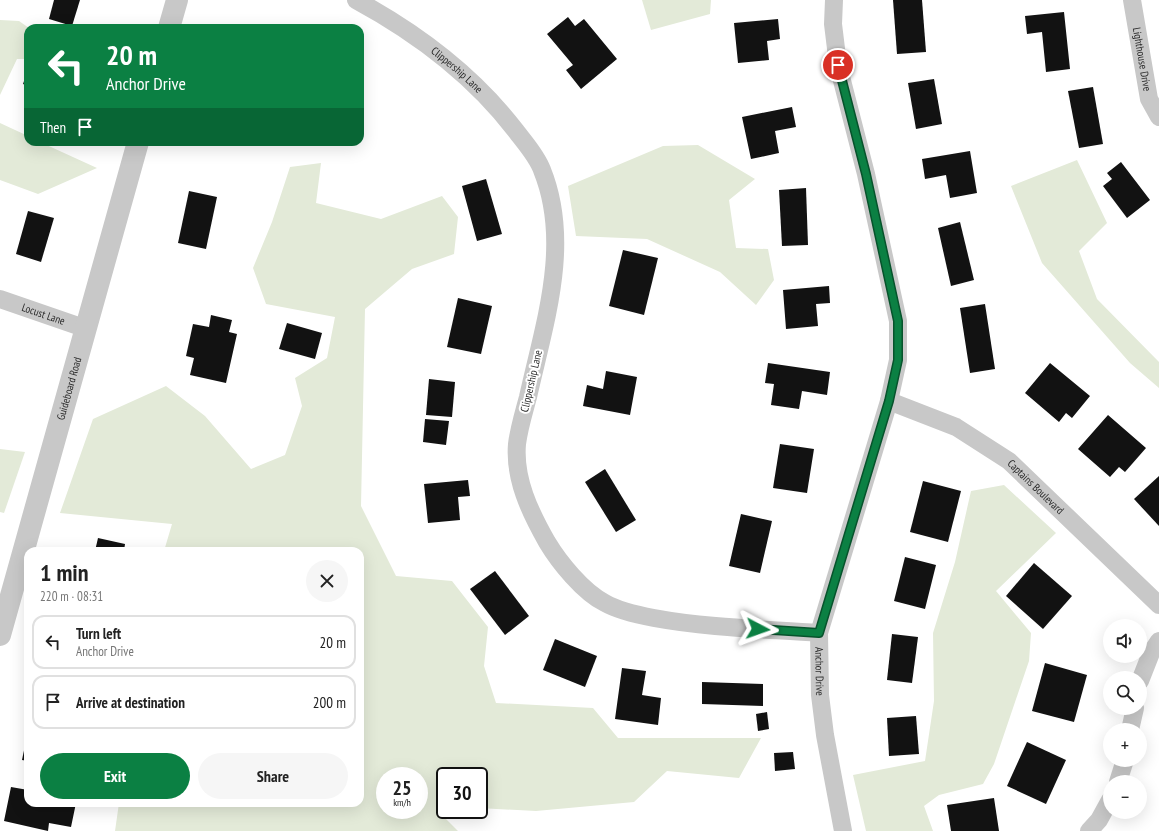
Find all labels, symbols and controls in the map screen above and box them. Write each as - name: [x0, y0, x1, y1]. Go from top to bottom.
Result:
- street label: Lighthouse Drive: [1130, 26, 1155, 93]
- text: 20 m: [106, 36, 157, 73]
- icon: left: [40, 40, 92, 92]
- street label: Clippership Lane: [429, 44, 486, 96]
- pin: [821, 48, 855, 82]
- icon: arrive: [827, 54, 849, 76]
- text: Anchor Drive: [106, 72, 186, 95]
- icon: arrive: [74, 116, 96, 138]
- text: Then: [40, 118, 66, 137]
- street label: Locust Lane: [20, 300, 67, 328]
- street label: Clippership Lane: [517, 348, 545, 413]
- street label: Guideboard Road: [54, 355, 85, 422]
- street label: Captains Boulevard: [1005, 456, 1067, 517]
- text: 1 min: [40, 557, 88, 588]
- button: close: [306, 560, 348, 602]
- text: 220 m · 08:31: [40, 588, 103, 605]
- position arrow: [737, 608, 779, 650]
- map controls: [1103, 619, 1147, 819]
- button: sound: [1103, 619, 1147, 663]
- text: Turn left: [76, 624, 121, 643]
- icon: left: [42, 631, 64, 653]
- text: 20 m: [320, 633, 346, 652]
- text: Anchor Drive: [76, 643, 134, 660]
- street label: Anchor Drive: [812, 647, 827, 696]
- button: search: [1103, 671, 1147, 715]
- icon: arrive: [42, 691, 64, 713]
- text: Arrive at destination: [76, 693, 185, 712]
- text: 200 m: [313, 693, 346, 712]
- button: +: [1103, 723, 1147, 767]
- button: Exit: [40, 753, 190, 799]
- button: Share: [198, 753, 348, 799]
- speed limit sign: 30: [436, 767, 488, 819]
- text: 25: [392, 775, 412, 801]
- button: −: [1103, 775, 1147, 819]
- text: km/h: [393, 796, 411, 809]

